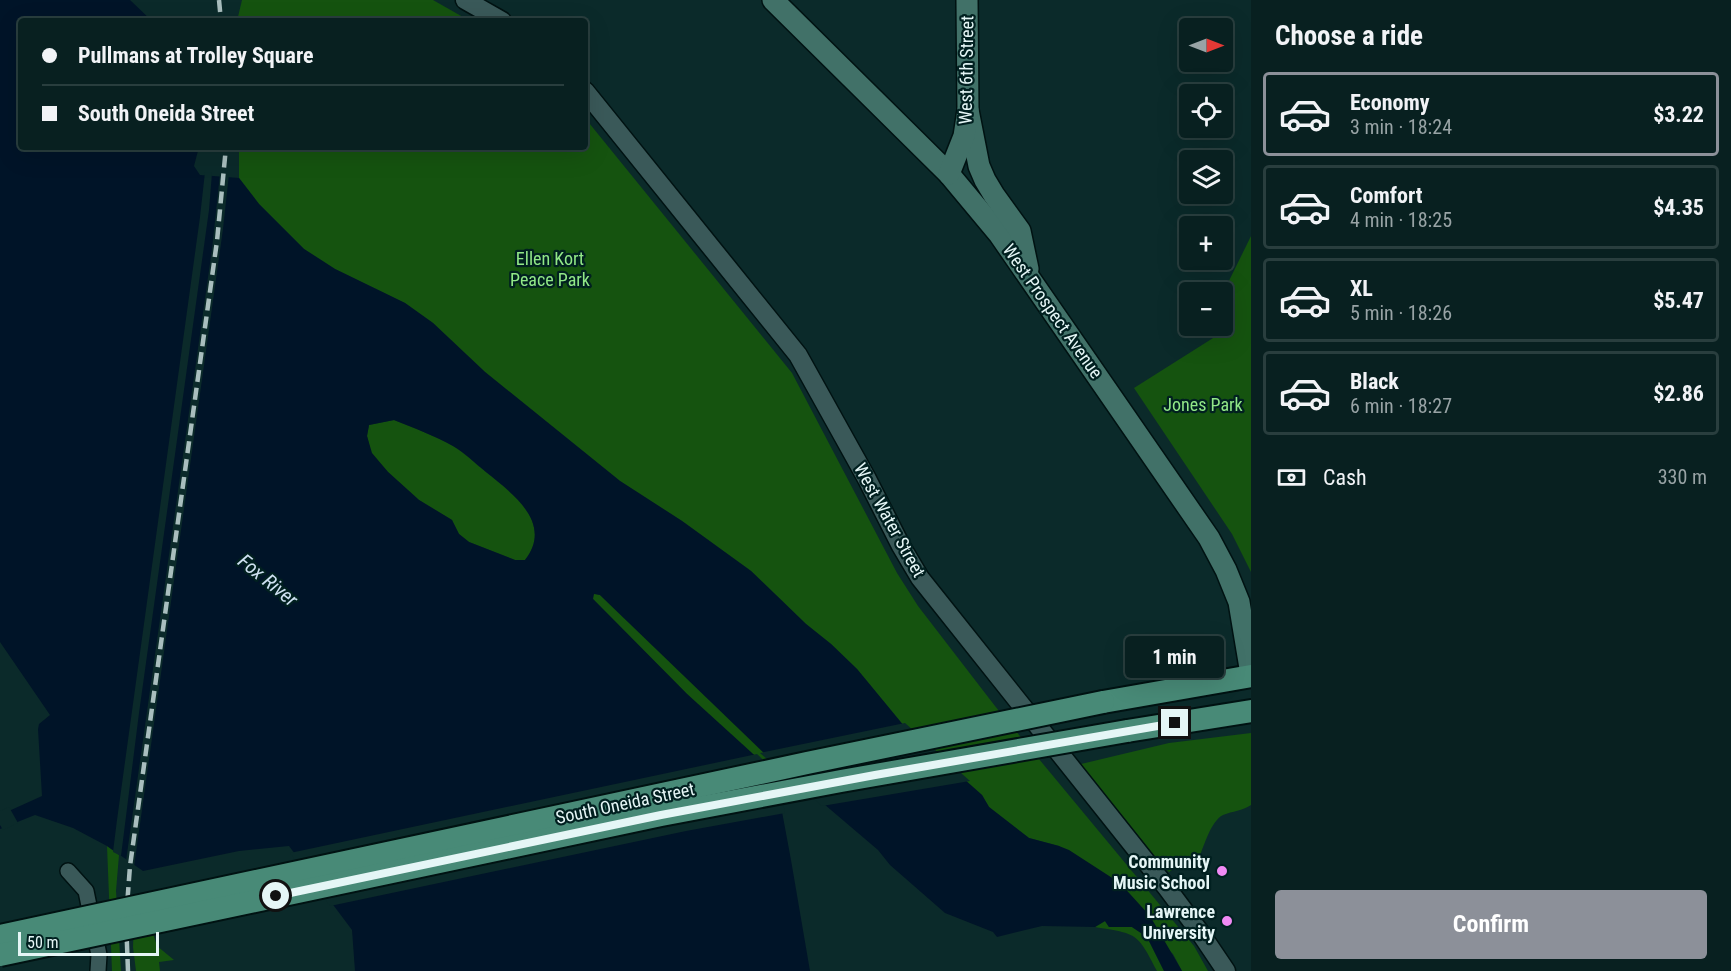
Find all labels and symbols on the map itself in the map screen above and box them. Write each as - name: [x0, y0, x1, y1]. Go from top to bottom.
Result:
- street label: West 6th Street: [955, 15, 977, 125]
- north arrow: [1179, 18, 1233, 72]
- street label: West Prospect Avenue: [999, 240, 1107, 382]
- park label: Ellen Kort Peace Park: [510, 248, 590, 290]
- park label: Jones Park: [1163, 394, 1243, 415]
- street label: West Water Street: [850, 459, 930, 581]
- water label: Fox River: [233, 549, 303, 612]
- callout: 1 min: [1126, 636, 1224, 678]
- route end: [1161, 709, 1188, 736]
- street label: South Oneida Street: [554, 778, 696, 828]
- place label: Community Music School: [1113, 851, 1210, 893]
- marker: Community Music School: [1215, 864, 1229, 878]
- route start: [262, 882, 289, 909]
- place label: Lawrence University: [1143, 901, 1215, 943]
- marker: Lawrence University: [1220, 914, 1234, 928]
- scale bar: [18, 929, 159, 956]

